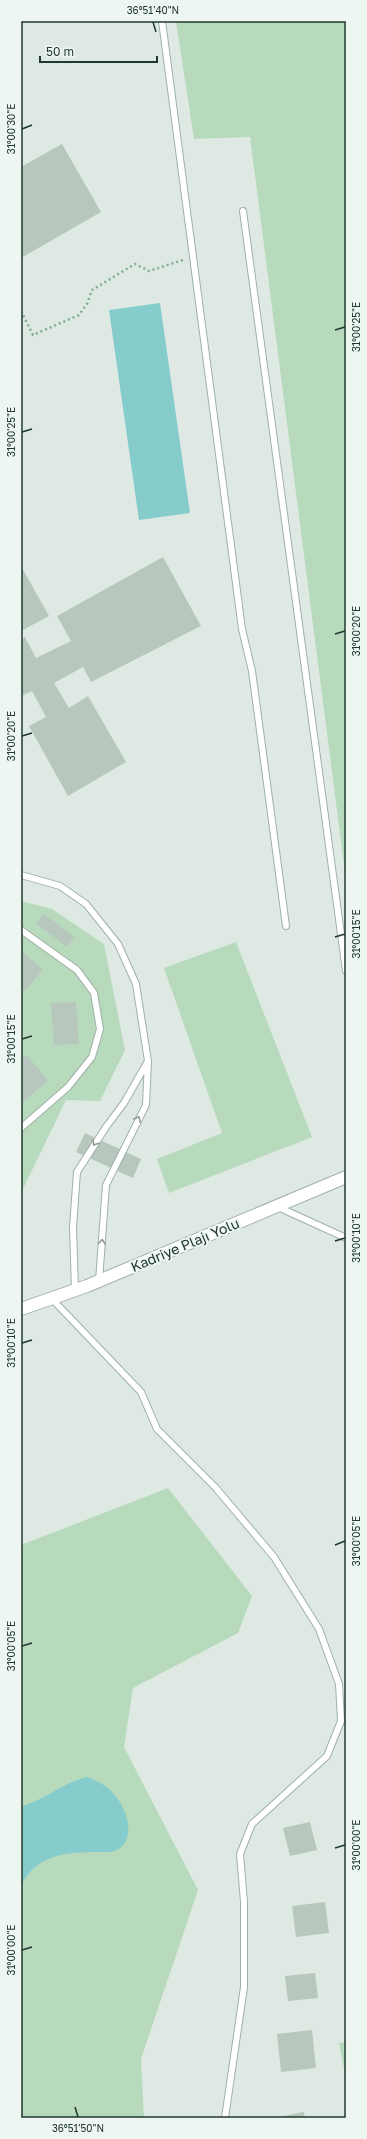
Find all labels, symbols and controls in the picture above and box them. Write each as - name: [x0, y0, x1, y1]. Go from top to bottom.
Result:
- text: 36°51'40"N: [127, 4, 179, 16]
- scale bar: [40, 38, 157, 64]
- text: 50 m: [46, 44, 74, 59]
- text: 31°00'30"E: [5, 104, 17, 154]
- text: 31°00'25"E: [350, 302, 362, 352]
- text: 31°00'25"E: [5, 407, 17, 457]
- text: 31°00'20"E: [350, 606, 362, 656]
- text: 31°00'20"E: [5, 711, 17, 761]
- text: 31°00'15"E: [350, 909, 362, 959]
- text: 31°00'15"E: [5, 1014, 17, 1064]
- one-way arrow: [133, 1116, 141, 1124]
- one-way arrow: [92, 1139, 100, 1146]
- text: 31°00'10"E: [350, 1213, 362, 1263]
- street label: Kadriye Plajı Yolu: [128, 1214, 242, 1275]
- one-way arrow: [97, 1239, 106, 1245]
- text: 31°00'10"E: [5, 1318, 17, 1368]
- text: 31°00'05"E: [350, 1516, 362, 1566]
- text: 31°00'05"E: [5, 1621, 17, 1671]
- text: 31°00'00"E: [350, 1820, 362, 1870]
- text: 31°00'00"E: [5, 1925, 17, 1975]
- text: 36°51'50"N: [52, 2122, 104, 2134]

